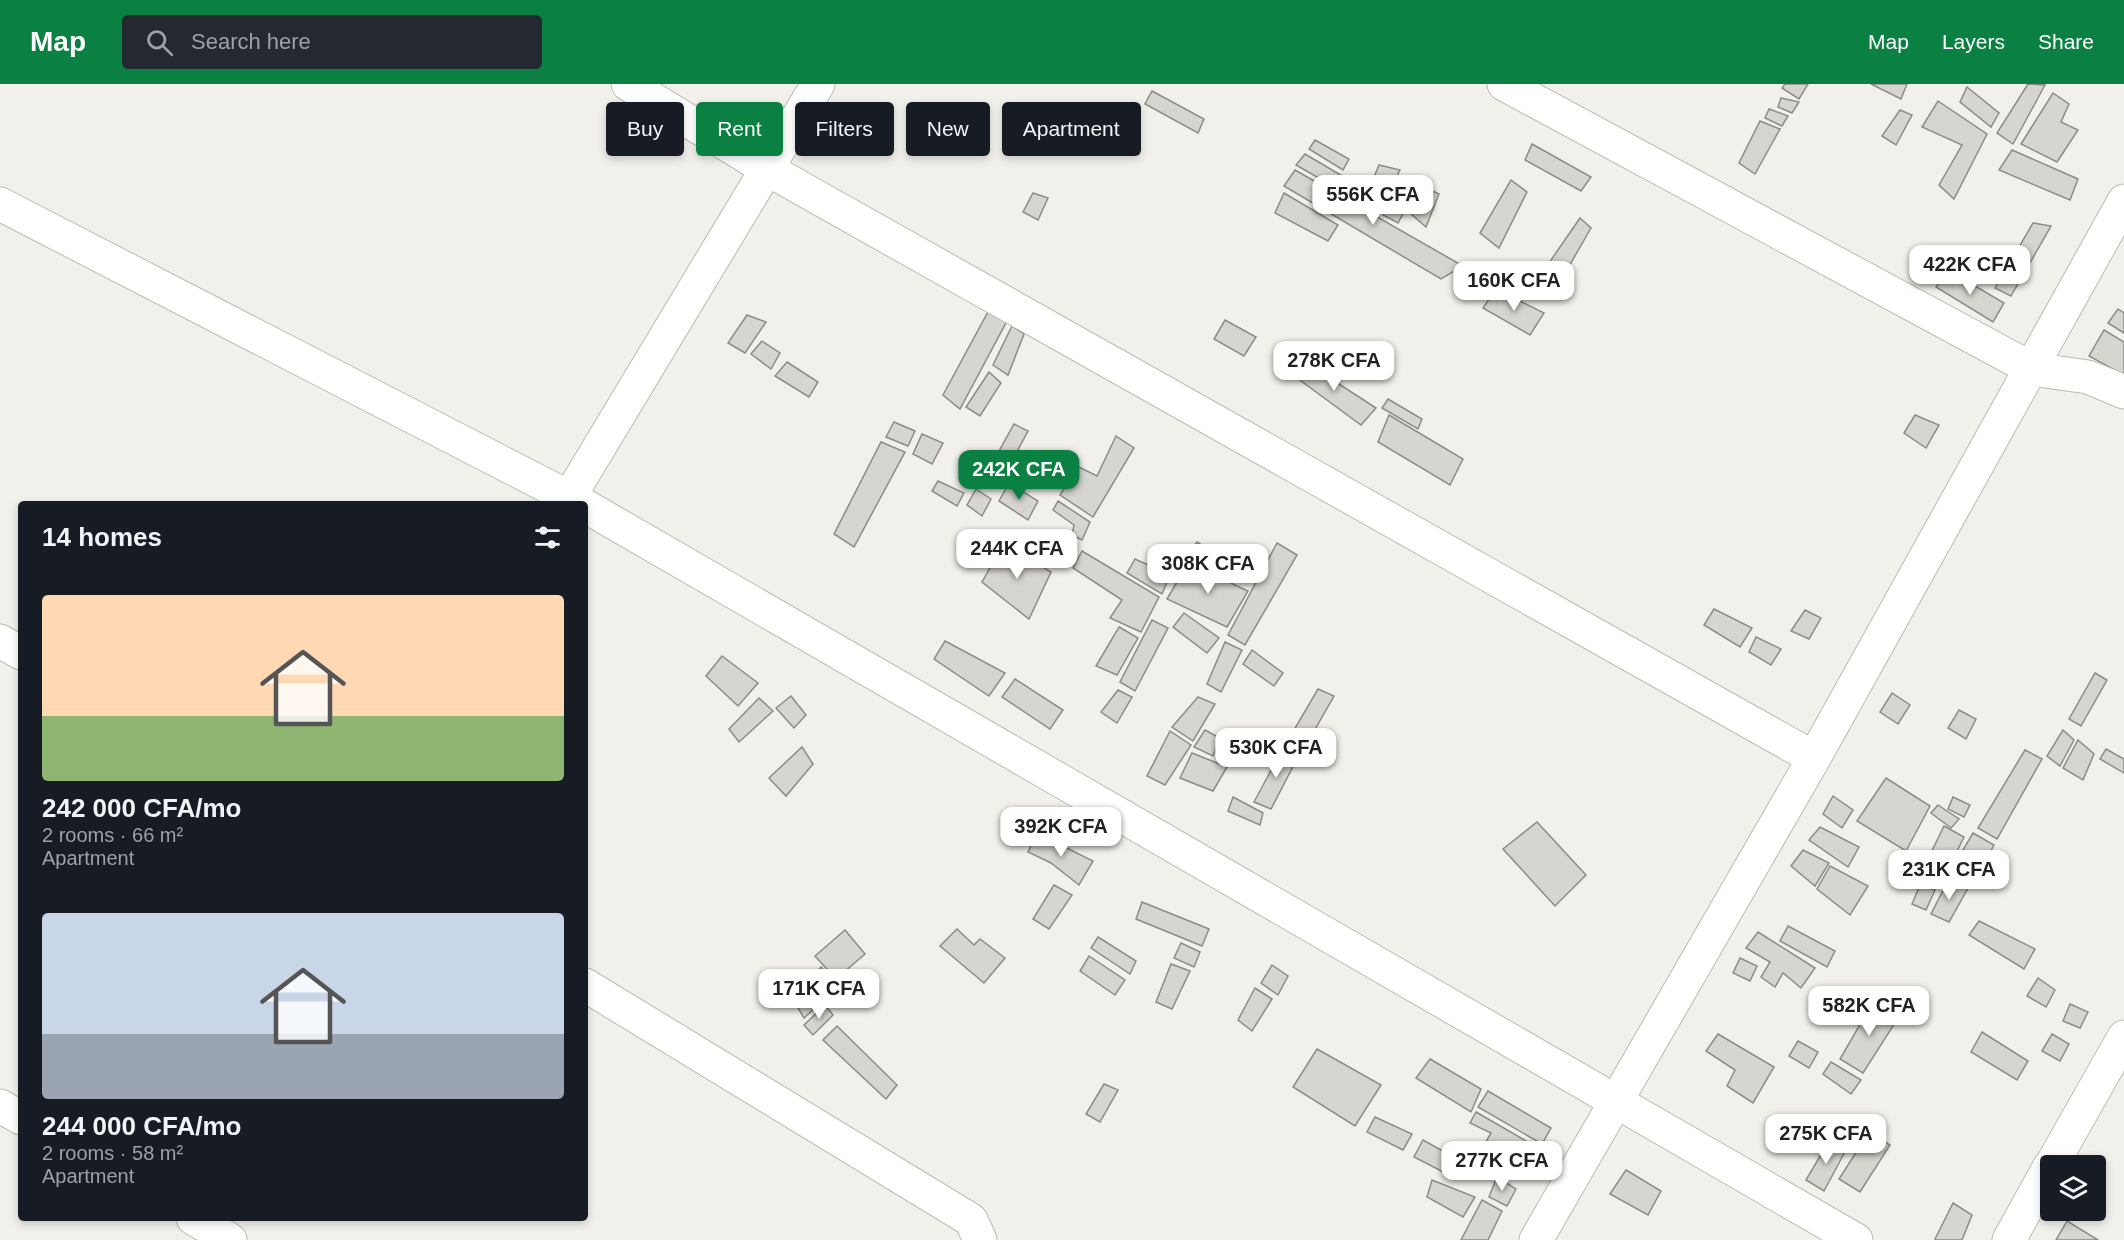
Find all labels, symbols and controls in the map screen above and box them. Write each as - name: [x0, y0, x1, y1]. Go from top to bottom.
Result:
- search box: [122, 15, 542, 69]
- text: Map: [30, 26, 86, 57]
- icon: search: [143, 26, 176, 59]
- text: Search here: [191, 29, 311, 54]
- text: Map: [1868, 30, 1909, 53]
- text: Layers: [1942, 30, 2005, 53]
- text: Share: [2038, 30, 2094, 53]
- chip: Buy: [606, 102, 684, 156]
- chip: Rent: [696, 102, 783, 156]
- chip: Filters: [795, 102, 894, 156]
- chip: New: [906, 102, 990, 156]
- chip: Apartment: [1002, 102, 1141, 156]
- pin: 556K CFA: [1311, 175, 1435, 226]
- text: 556K CFA: [1326, 183, 1420, 205]
- pin: 422K CFA: [1908, 245, 2032, 296]
- text: 422K CFA: [1923, 253, 2017, 275]
- pin: 160K CFA: [1452, 261, 1576, 312]
- text: 160K CFA: [1467, 269, 1561, 291]
- pin: 278K CFA: [1272, 341, 1396, 392]
- text: 278K CFA: [1287, 349, 1381, 371]
- pin: 242K CFA: [957, 450, 1081, 501]
- text: 242K CFA: [972, 458, 1066, 480]
- icon: filters: [531, 521, 564, 554]
- text: 14 homes: [42, 522, 162, 552]
- pin: 244K CFA: [955, 529, 1079, 580]
- text: 244K CFA: [970, 537, 1064, 559]
- pin: 308K CFA: [1146, 544, 1270, 595]
- text: 308K CFA: [1161, 552, 1255, 574]
- icon: home: [249, 634, 357, 742]
- pin: 530K CFA: [1214, 728, 1338, 779]
- text: 530K CFA: [1229, 736, 1323, 758]
- text: 242 000 CFA/mo: [42, 793, 241, 823]
- pin: 392K CFA: [999, 807, 1123, 858]
- text: 392K CFA: [1014, 815, 1108, 837]
- text: 2 rooms · 66 m²: [42, 824, 183, 846]
- text: Apartment: [42, 847, 134, 869]
- pin: 231K CFA: [1887, 850, 2011, 901]
- text: 231K CFA: [1902, 858, 1996, 880]
- icon: home: [249, 952, 357, 1060]
- pin: 171K CFA: [757, 969, 881, 1020]
- text: 171K CFA: [772, 977, 866, 999]
- pin: 582K CFA: [1807, 986, 1931, 1037]
- text: 582K CFA: [1822, 994, 1916, 1016]
- text: 244 000 CFA/mo: [42, 1111, 241, 1141]
- pin: 275K CFA: [1764, 1114, 1888, 1165]
- text: 275K CFA: [1779, 1122, 1873, 1144]
- pin: 277K CFA: [1440, 1141, 1564, 1192]
- text: 2 rooms · 58 m²: [42, 1142, 183, 1164]
- text: 277K CFA: [1455, 1149, 1549, 1171]
- map controls: [2040, 1155, 2106, 1221]
- button: layers: [2040, 1155, 2106, 1221]
- text: Apartment: [42, 1165, 134, 1187]

